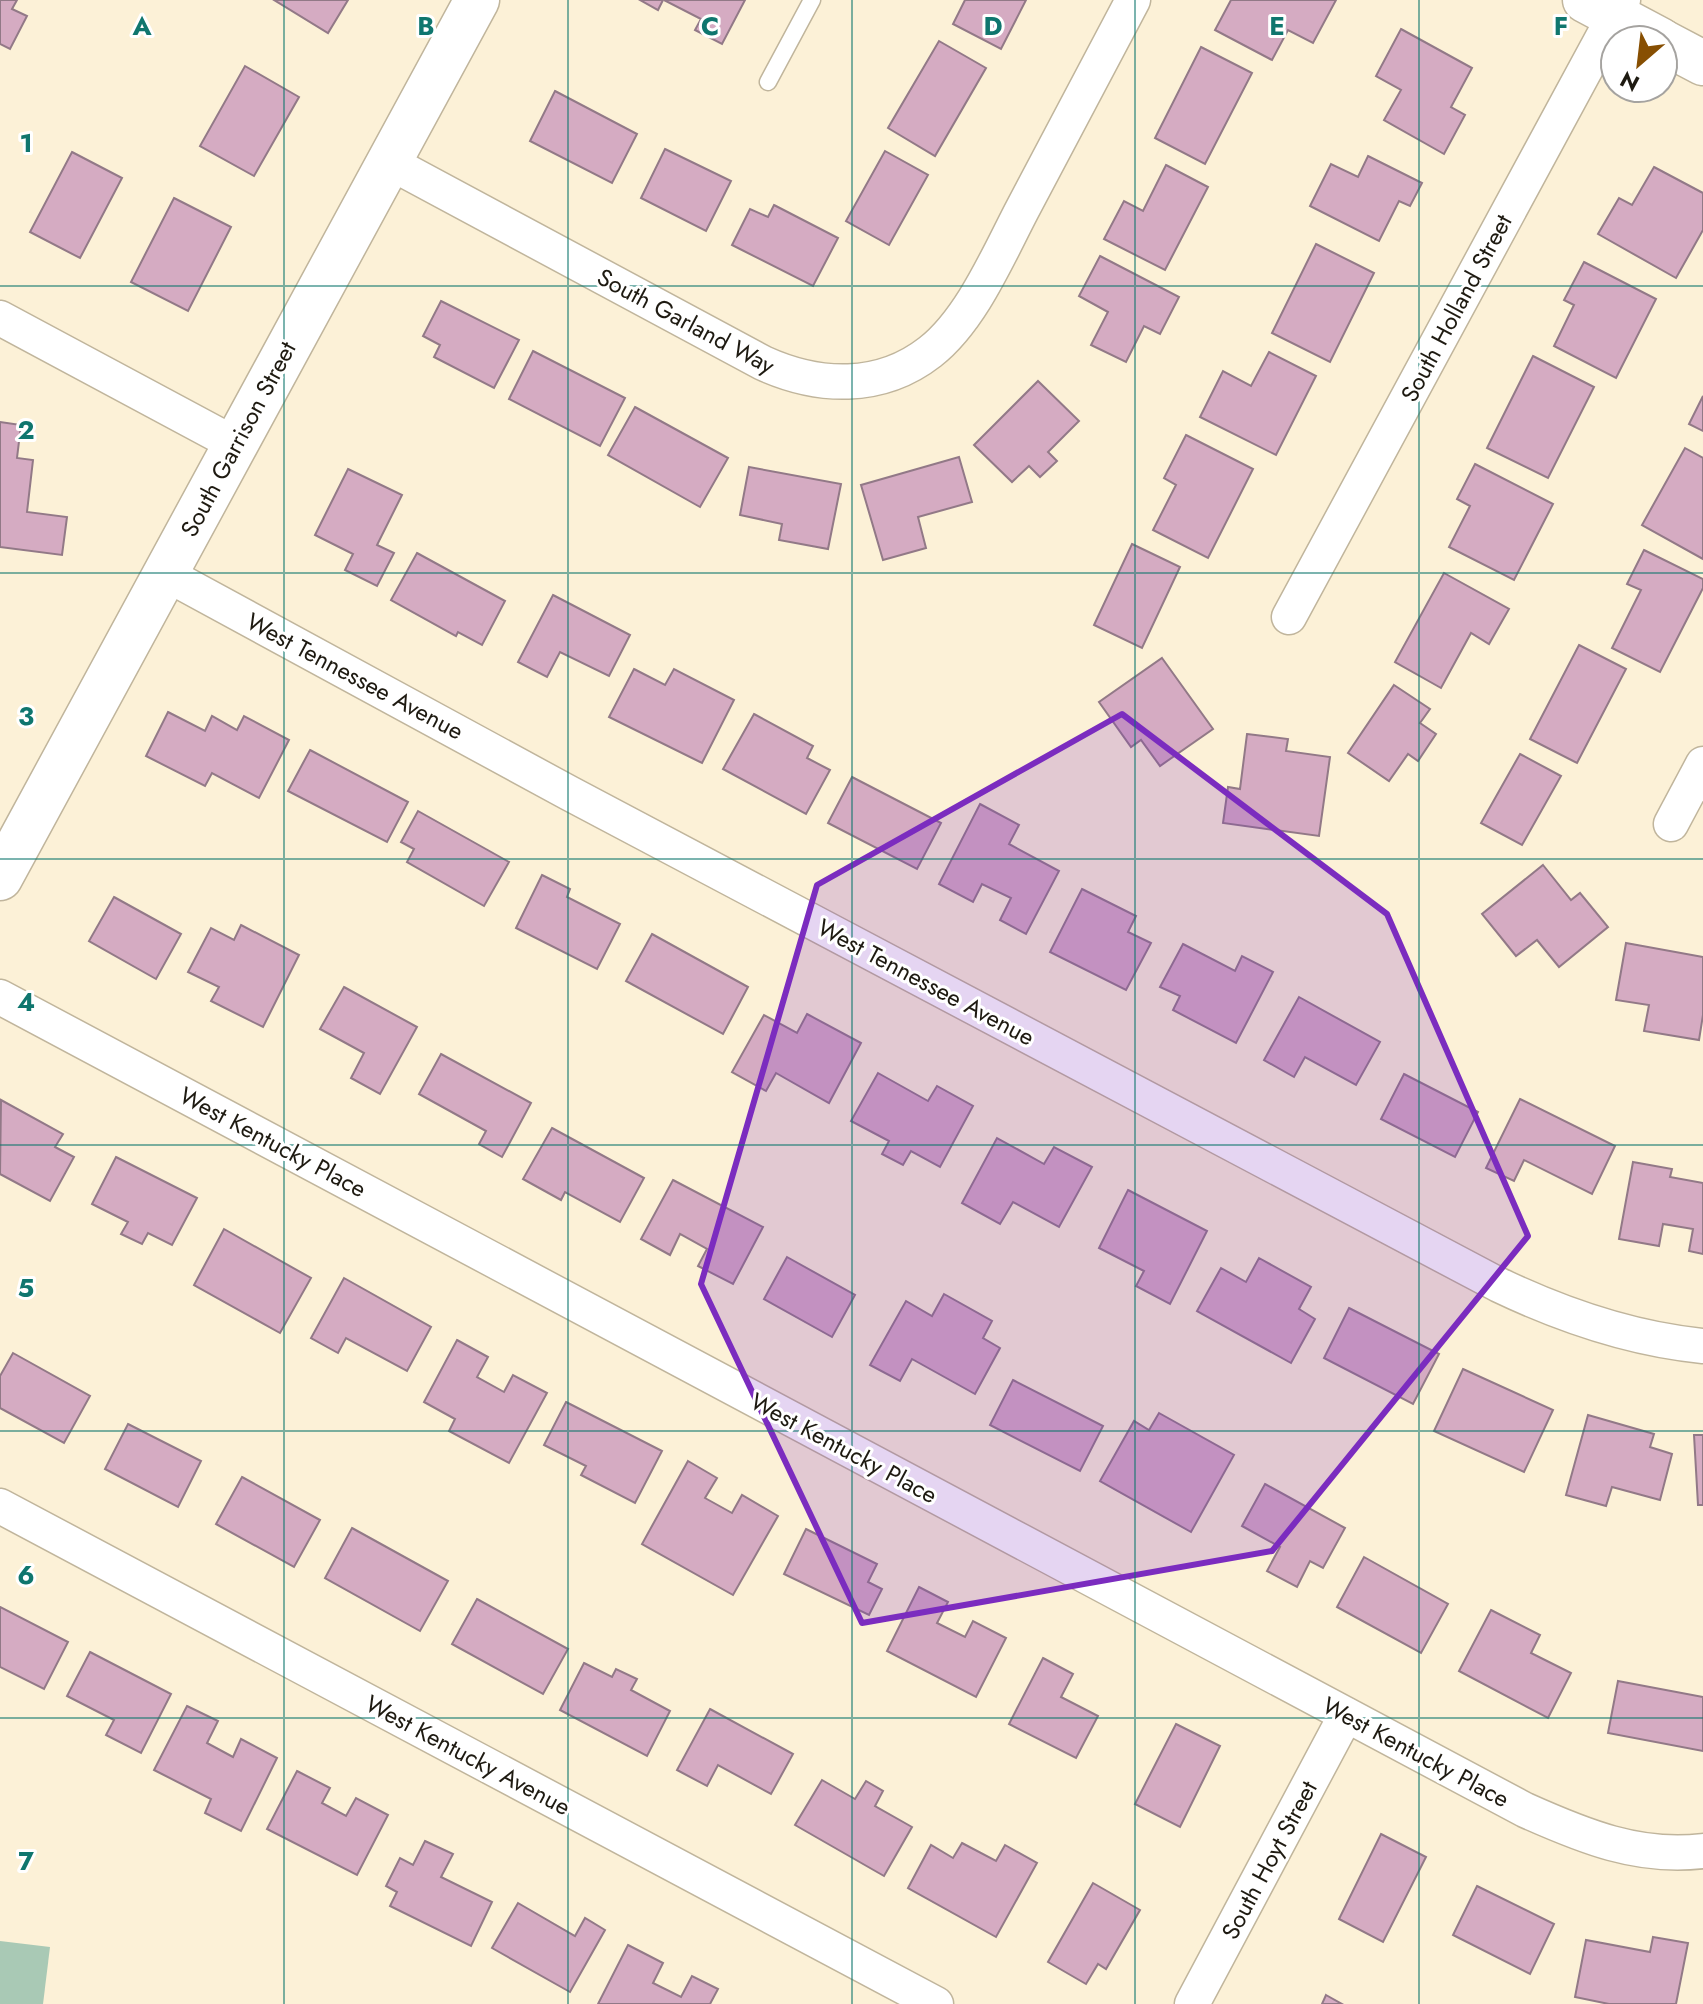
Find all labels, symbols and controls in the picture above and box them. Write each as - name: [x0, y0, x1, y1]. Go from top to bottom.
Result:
- text: A: [131, 7, 152, 45]
- text: B: [417, 7, 435, 45]
- text: C: [701, 7, 719, 45]
- text: D: [983, 7, 1003, 45]
- text: E: [1269, 7, 1285, 45]
- text: F: [1554, 7, 1568, 45]
- north arrow: [1599, 24, 1679, 104]
- text: N: [1614, 63, 1645, 100]
- text: 1: [19, 124, 33, 162]
- street label: South Holland Street: [1392, 208, 1520, 408]
- street label: South Garland Way: [591, 259, 781, 383]
- street label: South Garrison Street: [172, 335, 305, 543]
- text: 2: [17, 411, 35, 449]
- street label: West Tennessee Avenue: [240, 604, 470, 748]
- text: 3: [18, 697, 34, 735]
- street label: West Tennessee Avenue: [811, 910, 1041, 1054]
- text: 4: [17, 983, 35, 1021]
- street label: West Kentucky Place: [173, 1078, 373, 1206]
- text: 5: [18, 1269, 34, 1307]
- street label: West Kentucky Place: [744, 1384, 944, 1512]
- text: 6: [17, 1556, 35, 1594]
- street label: West Kentucky Avenue: [359, 1686, 577, 1824]
- street label: West Kentucky Place: [1316, 1688, 1516, 1816]
- street label: South Hoyt Street: [1212, 1774, 1326, 1946]
- text: 7: [18, 1842, 34, 1880]

